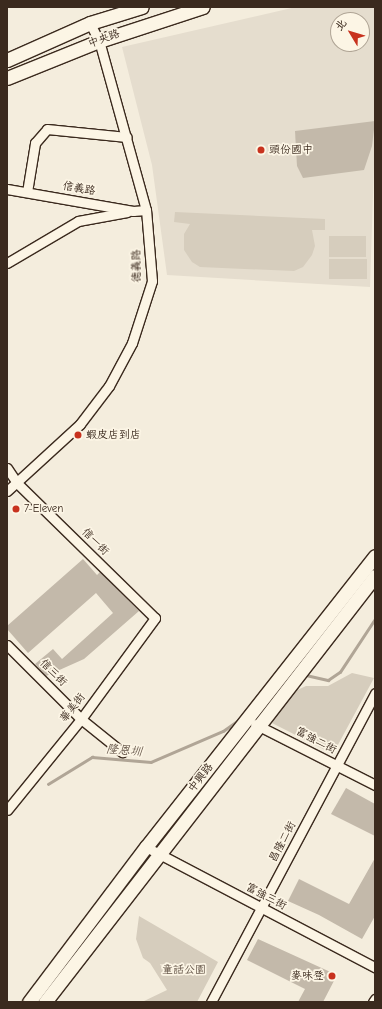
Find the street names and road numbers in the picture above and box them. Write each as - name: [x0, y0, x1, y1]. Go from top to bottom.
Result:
- street label: 中央路: [86, 27, 122, 51]
- street label: 信義路: [62, 180, 96, 198]
- street label: 德義路: [130, 249, 144, 283]
- street label: 信一街: [79, 526, 111, 558]
- street label: 信三街: [37, 657, 69, 689]
- street label: 華美街: [58, 691, 88, 725]
- street label: 富強二街: [293, 725, 339, 757]
- street label: 中興路: [186, 761, 216, 795]
- street label: 昌隆二街: [267, 819, 299, 865]
- street label: 富強三街: [243, 881, 289, 913]

